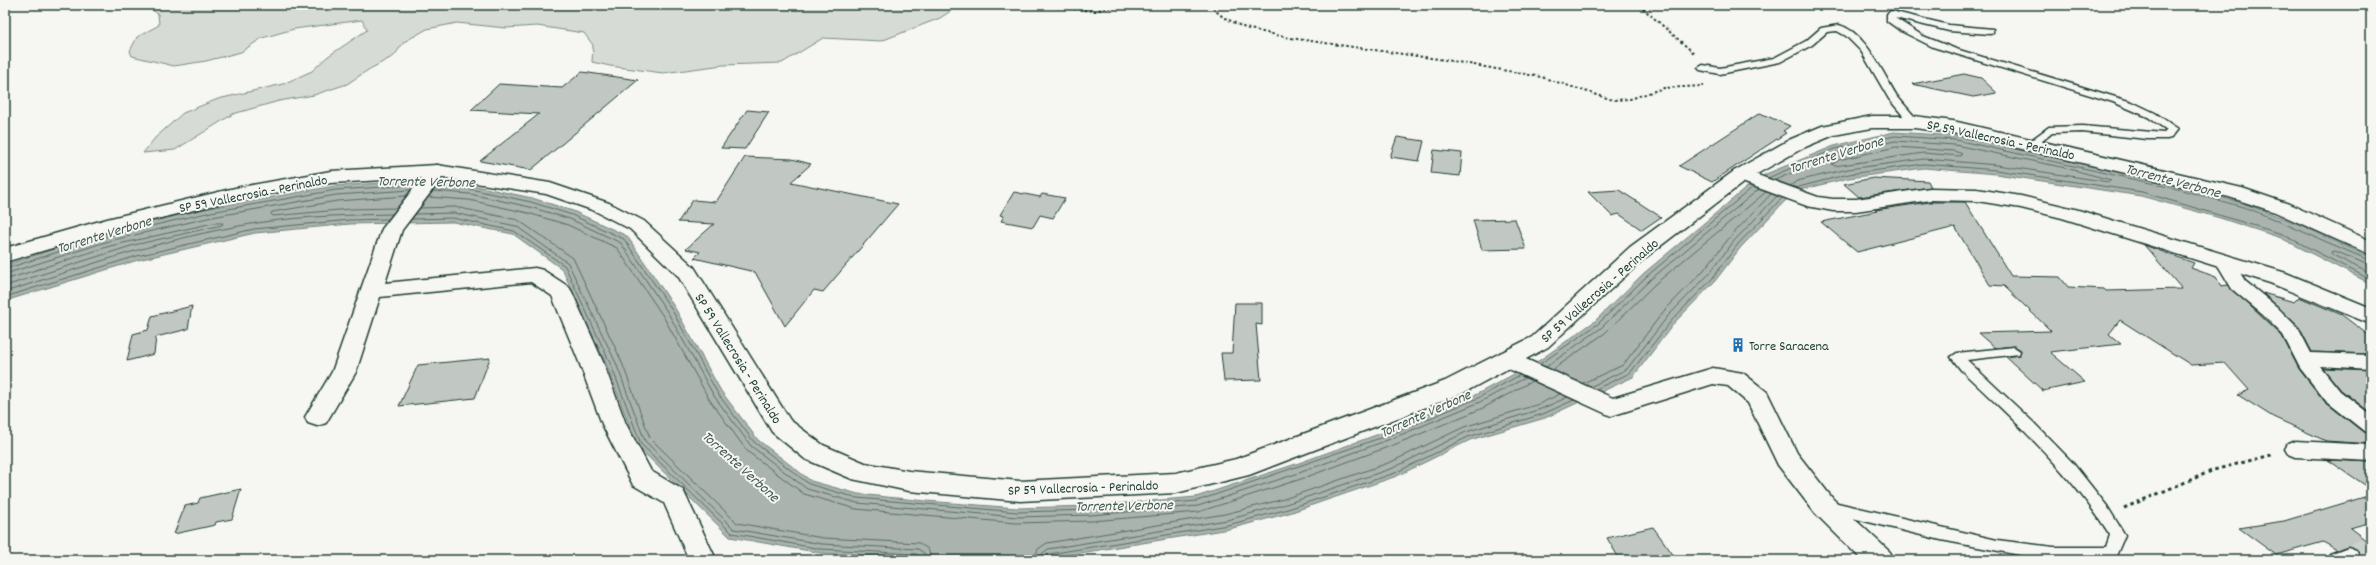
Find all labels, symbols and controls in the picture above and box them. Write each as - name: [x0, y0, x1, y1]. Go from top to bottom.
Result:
- street label: SP 59 Vallecrosia - Perinaldo: [1925, 116, 2076, 166]
- water label: Torrente Verbone: [1787, 131, 1888, 181]
- water label: Torrente Verbone: [2122, 159, 2224, 206]
- street label: SP 59 Vallecrosia - Perinaldo: [178, 171, 329, 219]
- water label: Torrente Verbone: [377, 171, 476, 195]
- water label: Torrente Verbone: [55, 211, 156, 261]
- street label: SP 59 Vallecrosia - Perinaldo: [1537, 235, 1664, 348]
- street label: SP 59 Vallecrosia - Perinaldo: [689, 290, 786, 428]
- building icon: Torre Saracena: [1730, 337, 1746, 353]
- place label: Torre Saracena: [1749, 337, 1829, 357]
- water label: Torrente Verbone: [1377, 384, 1476, 445]
- water label: Torrente Verbone: [696, 427, 784, 509]
- street label: SP 59 Vallecrosia - Perinaldo: [1007, 476, 1159, 502]
- water label: Torrente Verbone: [1075, 495, 1174, 519]

